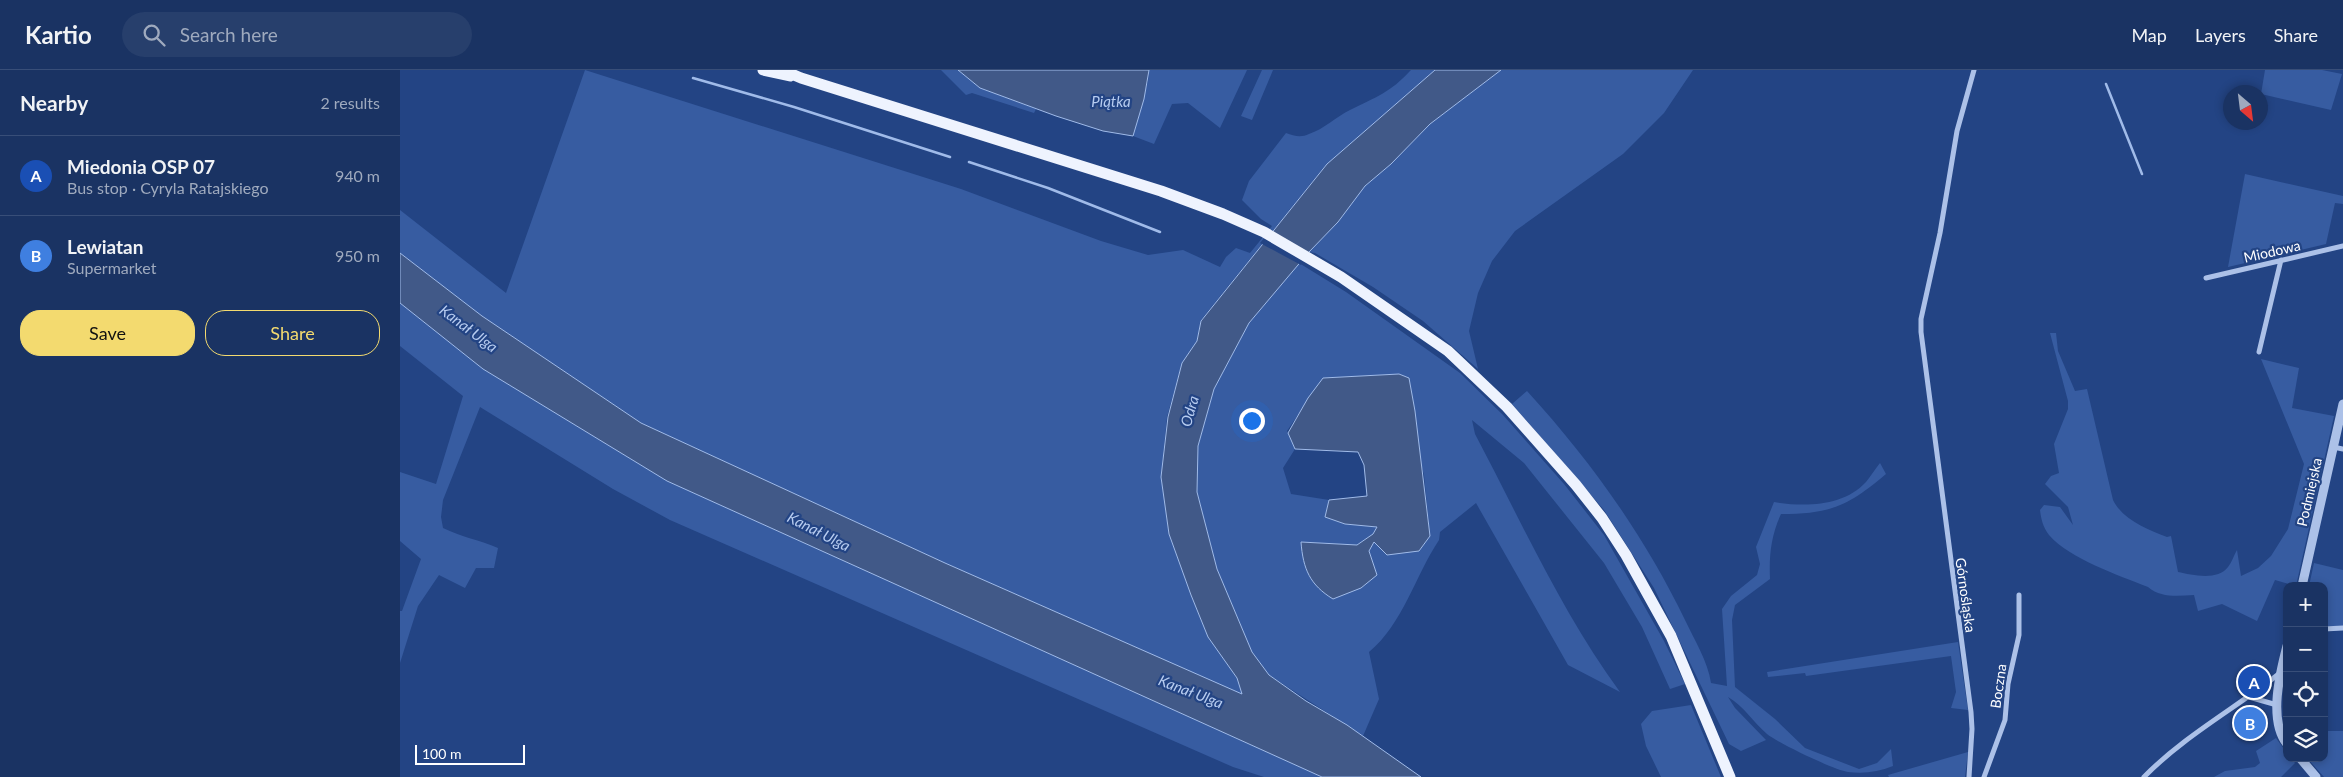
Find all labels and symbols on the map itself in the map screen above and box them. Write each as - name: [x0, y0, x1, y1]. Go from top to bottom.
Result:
- north arrow: [2223, 85, 2268, 130]
- water label: Piątka: [1091, 92, 1131, 110]
- street label: Miodowa: [2242, 236, 2302, 266]
- water label: Kanał Ulga: [437, 300, 502, 356]
- water label: Odra: [1176, 393, 1202, 429]
- your location: [1239, 408, 1265, 434]
- street label: Podmiejska: [2293, 456, 2325, 528]
- water label: Kanał Ulga: [785, 508, 854, 555]
- street label: Górnośląska: [1952, 556, 1980, 634]
- street label: Boczna: [1986, 663, 2010, 709]
- pin: A: [2238, 663, 2270, 701]
- water label: Kanał Ulga: [1156, 670, 1226, 712]
- pin: B: [2234, 704, 2266, 742]
- scale bar: [415, 742, 525, 765]

